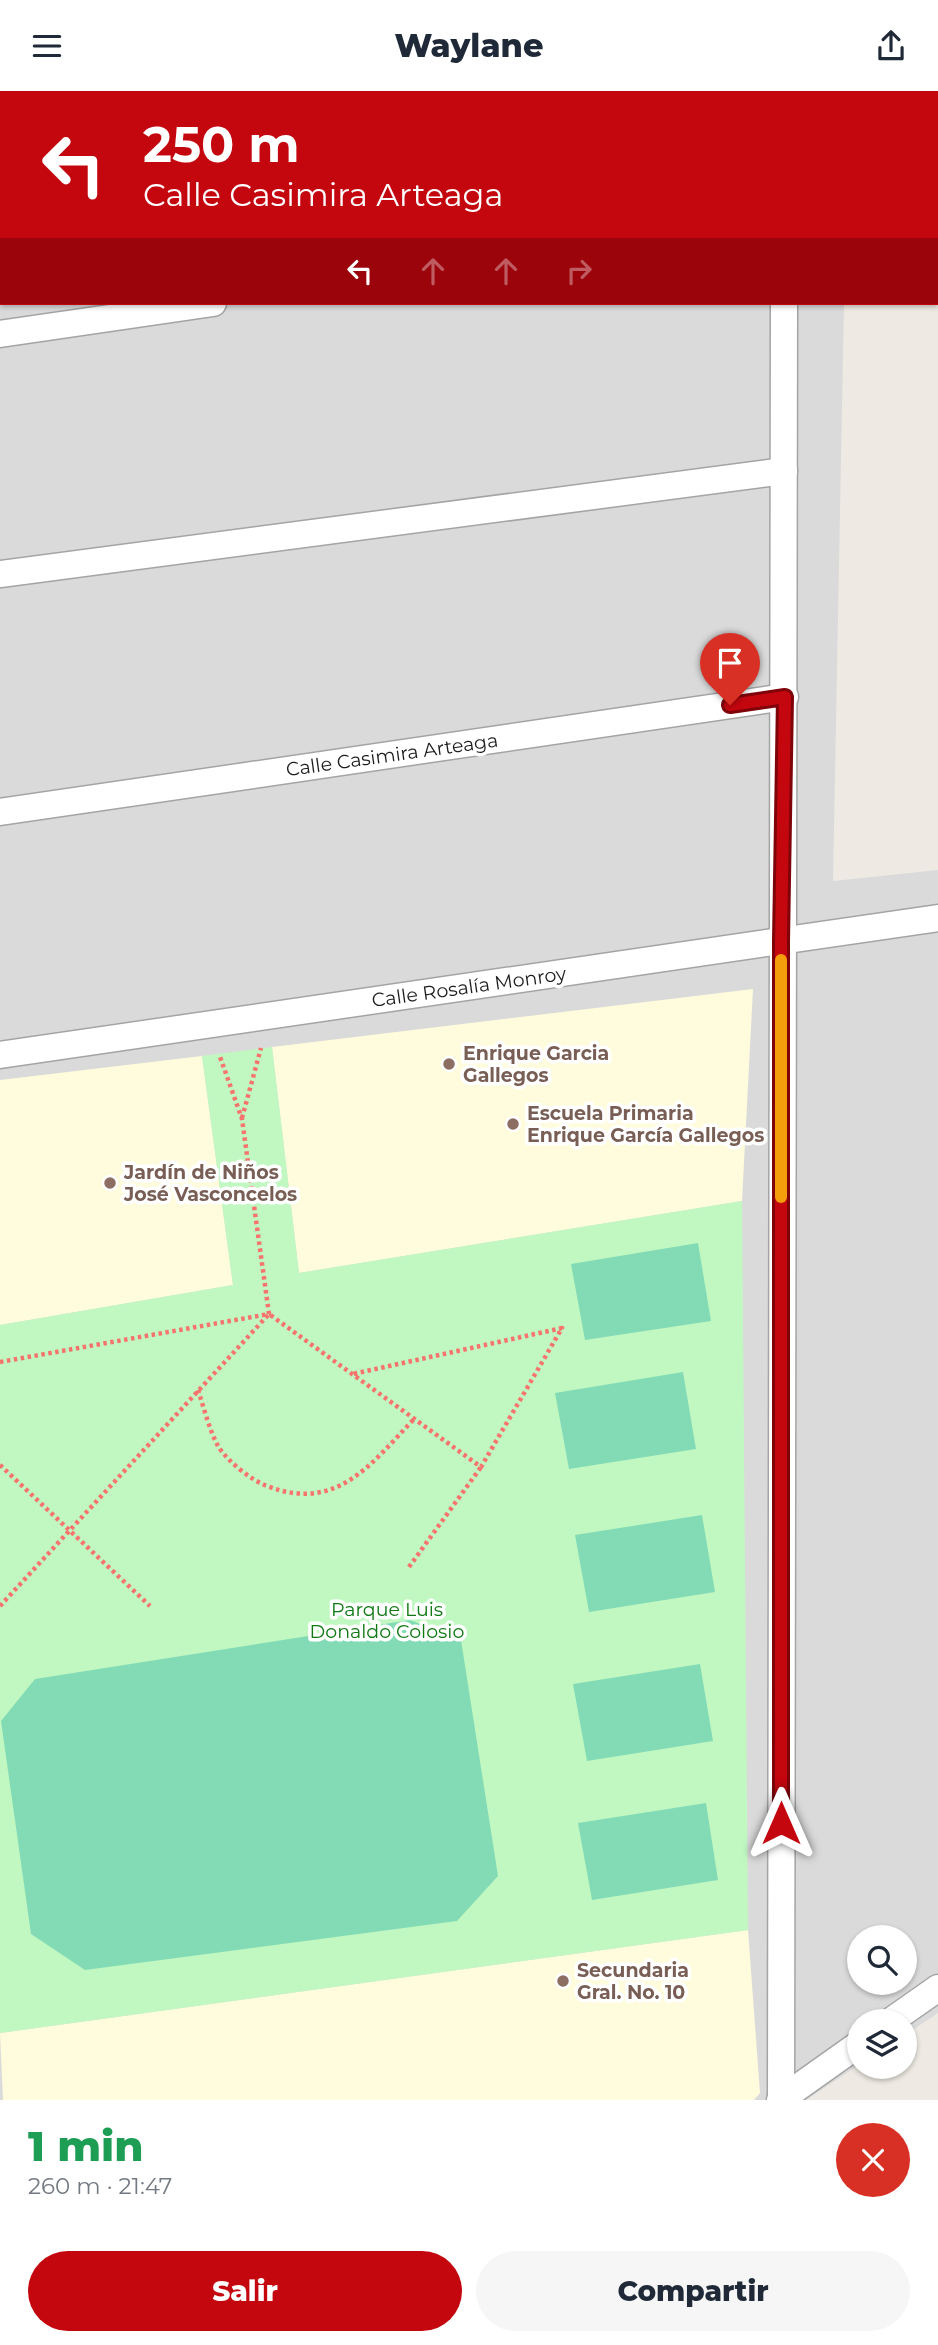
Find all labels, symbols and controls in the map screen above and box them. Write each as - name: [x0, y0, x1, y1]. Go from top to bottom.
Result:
- text: Waylane: [394, 26, 544, 65]
- icon: menu: [28, 27, 66, 65]
- icon: share: [872, 27, 910, 65]
- text: 250 m: [143, 115, 300, 174]
- icon: left: [28, 119, 119, 210]
- text: Calle Casimira Arteaga: [143, 175, 503, 214]
- icon: left: [341, 252, 379, 290]
- icon: ahead: [414, 252, 452, 290]
- icon: ahead: [487, 252, 525, 290]
- icon: right: [560, 252, 598, 290]
- pin: [700, 633, 760, 705]
- icon: arrive: [711, 644, 749, 682]
- street label: Calle Casimira Arteaga: [284, 729, 500, 781]
- street label: Calle Rosalía Monroy: [370, 962, 568, 1012]
- place label: Enrique Garcia Gallegos: [463, 1042, 609, 1087]
- marker: Enrique Garcia Gallegos: [441, 1056, 457, 1072]
- place label: Escuela Primaria Enrique García Gallegos: [527, 1102, 764, 1147]
- marker: Escuela Primaria Enrique García Gallegos: [505, 1116, 521, 1132]
- place label: Jardín de Niños José Vasconcelos: [123, 1161, 297, 1206]
- marker: Jardín de Niños José Vasconcelos: [102, 1175, 118, 1191]
- park label: Parque Luis Donaldo Colosio: [310, 1598, 464, 1643]
- position arrow: [744, 1786, 818, 1860]
- map controls: [847, 1925, 917, 2079]
- button: search: [847, 1925, 917, 1995]
- place label: Secundaria Gral. No. 10: [577, 1959, 689, 2004]
- marker: Secundaria Gral. No. 10: [555, 1973, 571, 1989]
- button: layers: [847, 2009, 917, 2079]
- text: 1 min: [28, 2120, 144, 2172]
- button: close: [836, 2123, 910, 2197]
- text: 260 m · 21:47: [28, 2172, 172, 2200]
- button: Salir: [28, 2251, 462, 2331]
- button: Compartir: [476, 2251, 910, 2331]

